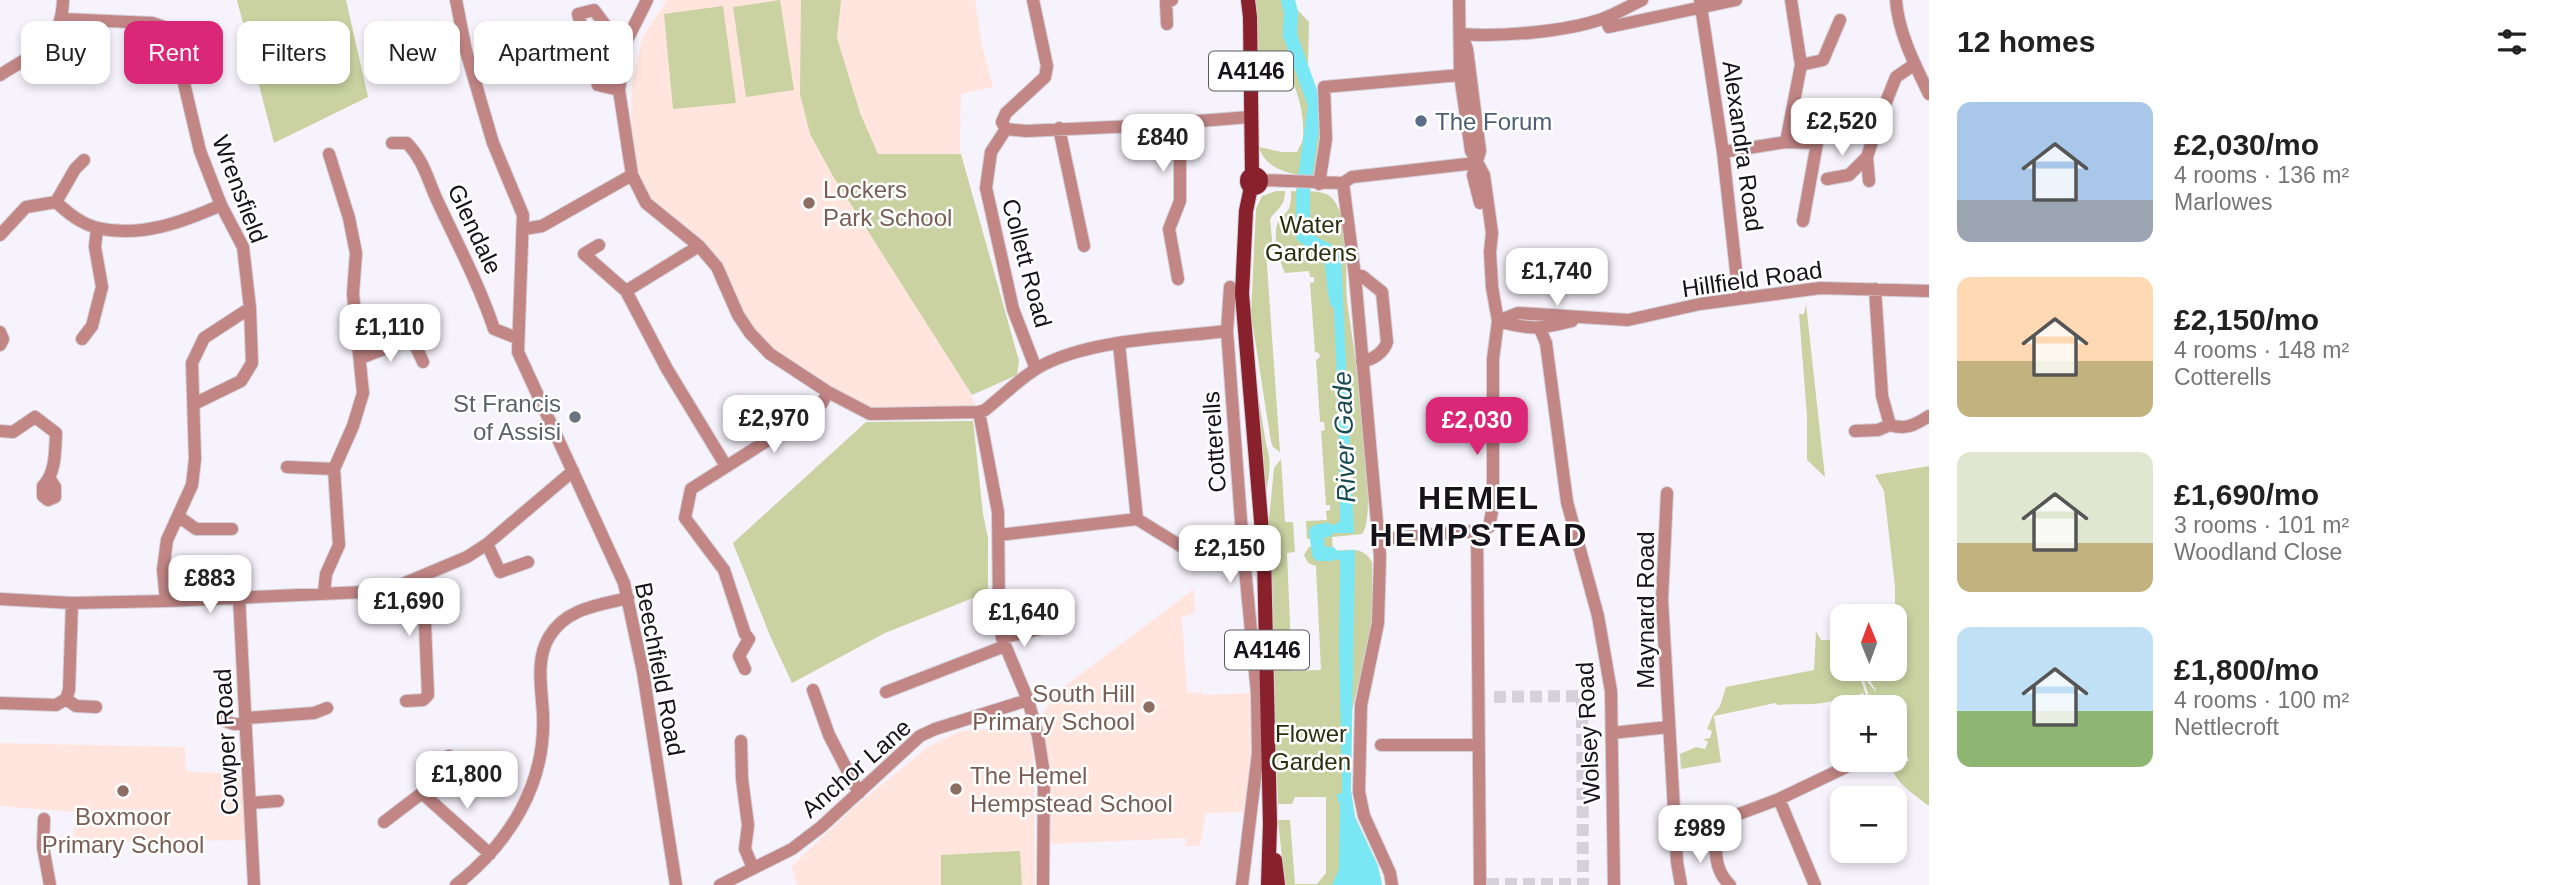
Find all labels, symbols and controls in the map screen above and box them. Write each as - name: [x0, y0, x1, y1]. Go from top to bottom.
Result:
- chip: Buy: [21, 21, 110, 84]
- chip: Rent: [124, 21, 223, 84]
- chip: Filters: [237, 21, 350, 84]
- chip: New: [364, 21, 460, 84]
- chip: Apartment: [474, 21, 633, 84]
- icon: filters: [2493, 23, 2531, 61]
- text: 12 homes: [1957, 25, 2095, 58]
- road number: A4146: [1209, 52, 1293, 90]
- street label: Alexandra Road: [1718, 59, 1768, 233]
- pin: £2,520: [1785, 99, 1899, 158]
- place label: The Forum: [1435, 108, 1552, 135]
- text: £2,520: [1807, 108, 1877, 134]
- marker: The Forum: [1413, 113, 1429, 129]
- pin: £840: [1122, 114, 1204, 174]
- text: £840: [1137, 124, 1189, 150]
- text: £2,030/mo: [2174, 128, 2319, 161]
- icon: home: [2013, 130, 2097, 214]
- street label: Wrensfield: [207, 131, 273, 247]
- text: 4 rooms · 136 m²: [2174, 162, 2349, 188]
- place label: Lockers Park School: [823, 176, 952, 231]
- street label: Glendale: [442, 180, 508, 278]
- text: Marlowes: [2174, 189, 2272, 215]
- marker: Lockers Park School: [801, 195, 817, 211]
- street label: Collett Road: [997, 196, 1057, 330]
- park label: Water Gardens: [1265, 211, 1357, 266]
- pin: £1,740: [1500, 248, 1614, 308]
- street label: Hillfield Road: [1680, 256, 1824, 302]
- text: £1,740: [1522, 258, 1592, 284]
- text: £2,150/mo: [2174, 303, 2319, 336]
- pin: £1,110: [333, 304, 447, 364]
- icon: home: [2013, 305, 2097, 389]
- text: £1,110: [355, 314, 425, 340]
- text: 4 rooms · 148 m²: [2174, 337, 2349, 363]
- text: Cotterells: [2174, 364, 2271, 390]
- water label: River Gade: [1327, 371, 1361, 503]
- place label: St Francis of Assisi: [453, 390, 561, 445]
- street label: Cotterells: [1197, 390, 1231, 494]
- pin: £2,970: [717, 396, 831, 455]
- pin: £2,030: [1420, 398, 1534, 457]
- text: £2,970: [739, 405, 809, 431]
- text: £2,030: [1442, 407, 1512, 433]
- marker: St Francis of Assisi: [567, 409, 583, 425]
- text: £1,690/mo: [2174, 478, 2319, 511]
- district label: HEMEL HEMPSTEAD: [1370, 480, 1588, 553]
- icon: home: [2013, 480, 2097, 564]
- text: 3 rooms · 101 m²: [2174, 512, 2349, 538]
- pin: £2,150: [1173, 526, 1287, 585]
- street label: Maynard Road: [1632, 531, 1659, 689]
- text: £2,150: [1195, 535, 1265, 561]
- text: Woodland Close: [2174, 539, 2342, 565]
- pin: £883: [169, 556, 251, 615]
- text: £883: [184, 565, 236, 591]
- pin: £1,690: [352, 578, 466, 638]
- street label: Beechfield Road: [630, 580, 690, 758]
- text: £1,690: [374, 588, 444, 614]
- pin: £1,640: [967, 590, 1081, 649]
- text: £1,640: [989, 599, 1059, 625]
- north arrow: [1830, 604, 1908, 681]
- map controls: [1830, 604, 1907, 863]
- road number: A4146: [1225, 630, 1309, 670]
- text: £1,800/mo: [2174, 653, 2319, 686]
- icon: home: [2013, 655, 2097, 739]
- street label: Wolsey Road: [1571, 661, 1605, 805]
- street label: Cowper Road: [209, 668, 243, 816]
- place label: South Hill Primary School: [972, 680, 1135, 735]
- text: 4 rooms · 100 m²: [2174, 687, 2349, 713]
- button: +: [1830, 695, 1907, 772]
- marker: South Hill Primary School: [1141, 699, 1157, 715]
- street label: Anchor Lane: [796, 713, 916, 823]
- text: Nettlecroft: [2174, 714, 2279, 740]
- park label: Flower Garden: [1271, 720, 1351, 775]
- pin: £1,800: [410, 752, 524, 811]
- text: £1,800: [432, 761, 502, 787]
- place label: The Hemel Hempstead School: [970, 762, 1173, 817]
- marker: The Hemel Hempstead School: [948, 781, 964, 797]
- marker: Boxmoor Primary School: [115, 783, 131, 799]
- button: −: [1830, 786, 1907, 863]
- place label: Boxmoor Primary School: [42, 803, 204, 858]
- pin: £989: [1659, 806, 1741, 865]
- text: £989: [1674, 815, 1726, 841]

